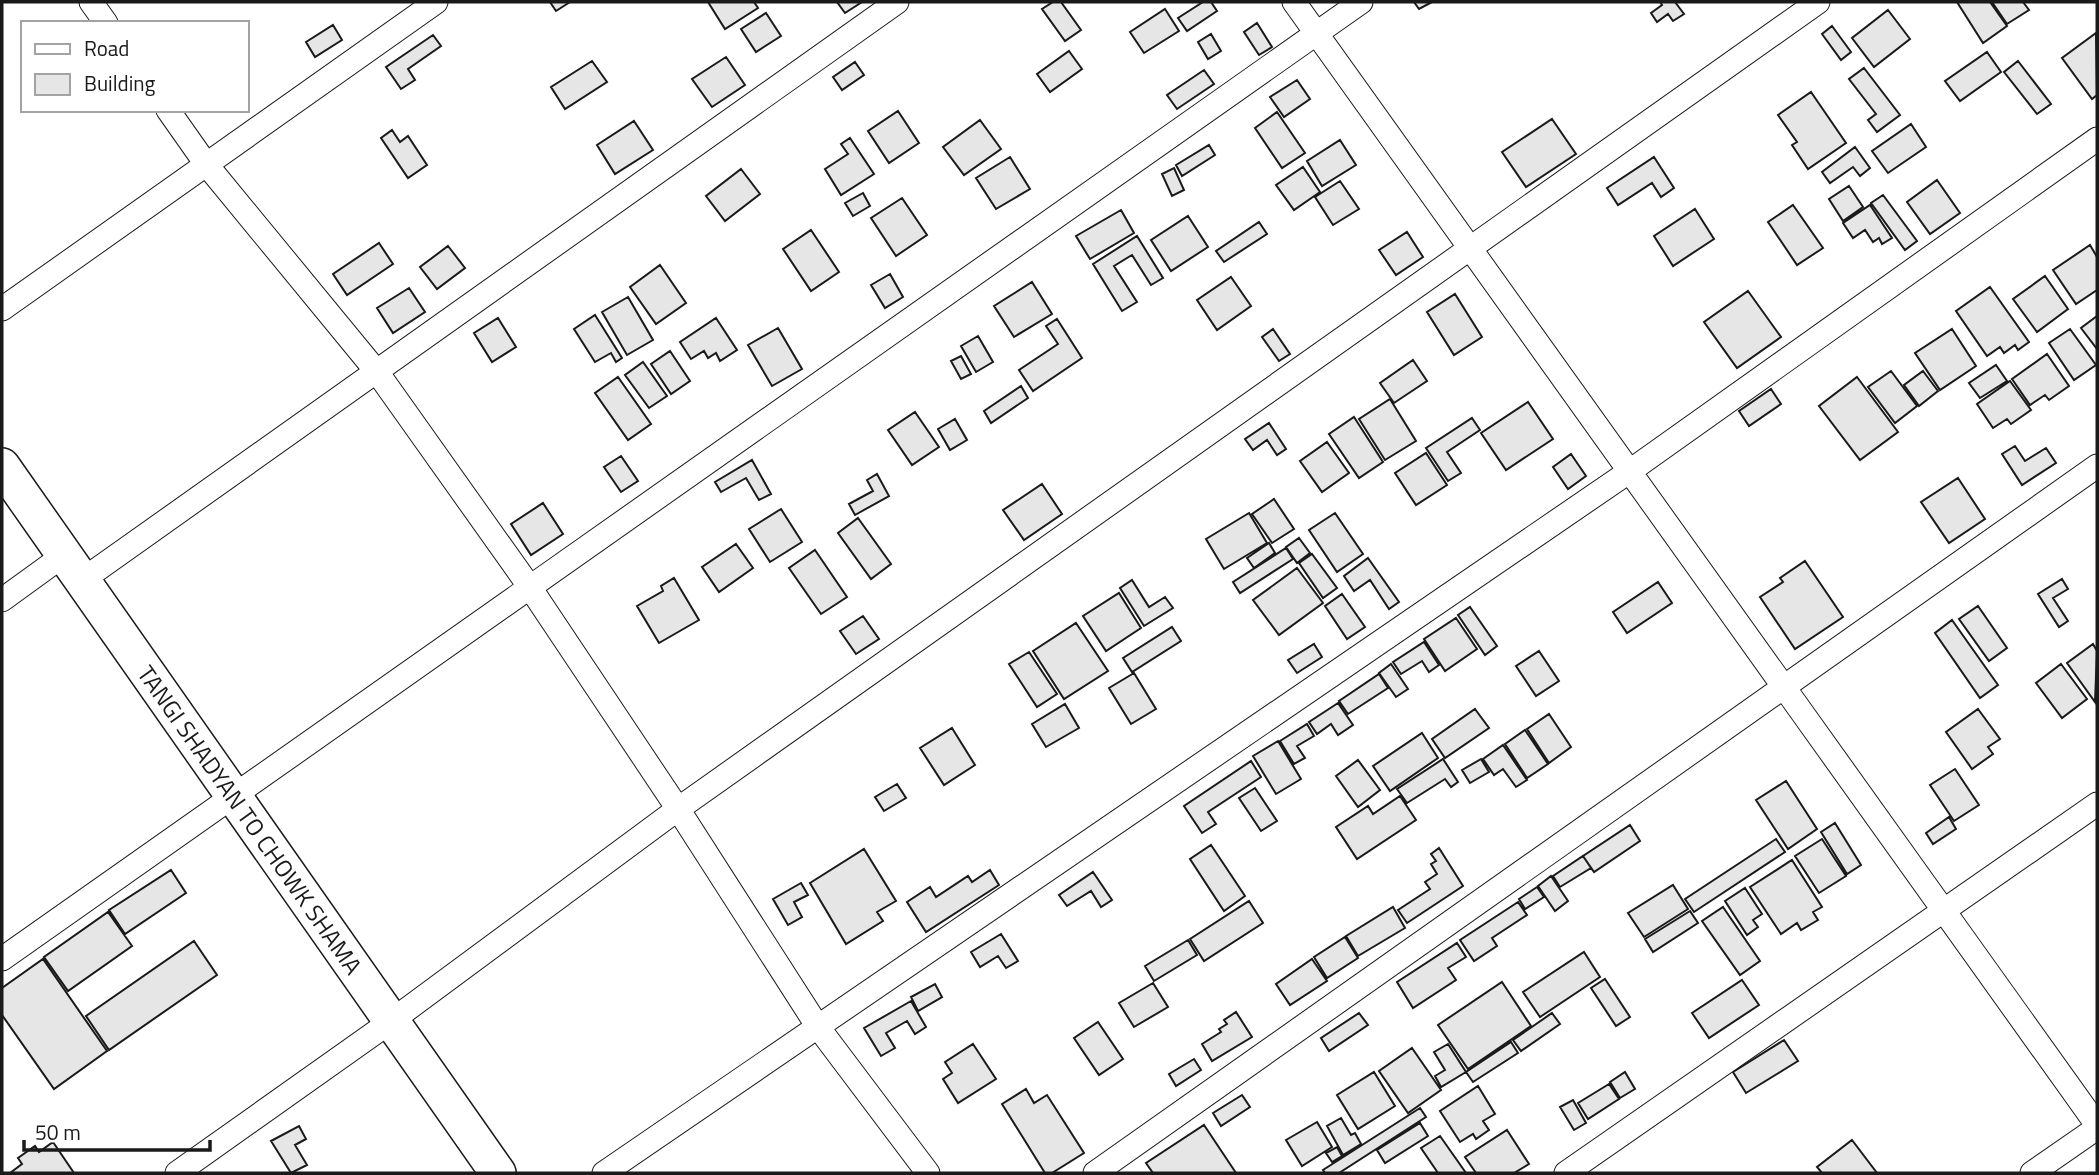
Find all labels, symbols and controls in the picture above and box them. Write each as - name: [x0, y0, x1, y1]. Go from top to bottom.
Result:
- legend: [21, 21, 248, 112]
- text: Road: [84, 32, 129, 64]
- text: Building: [84, 67, 156, 99]
- street label: TANGI SHADYAN TO CHOWK SHAMA: [129, 658, 371, 982]
- scale bar: [24, 1108, 210, 1152]
- text: 50 m: [35, 1116, 81, 1148]

